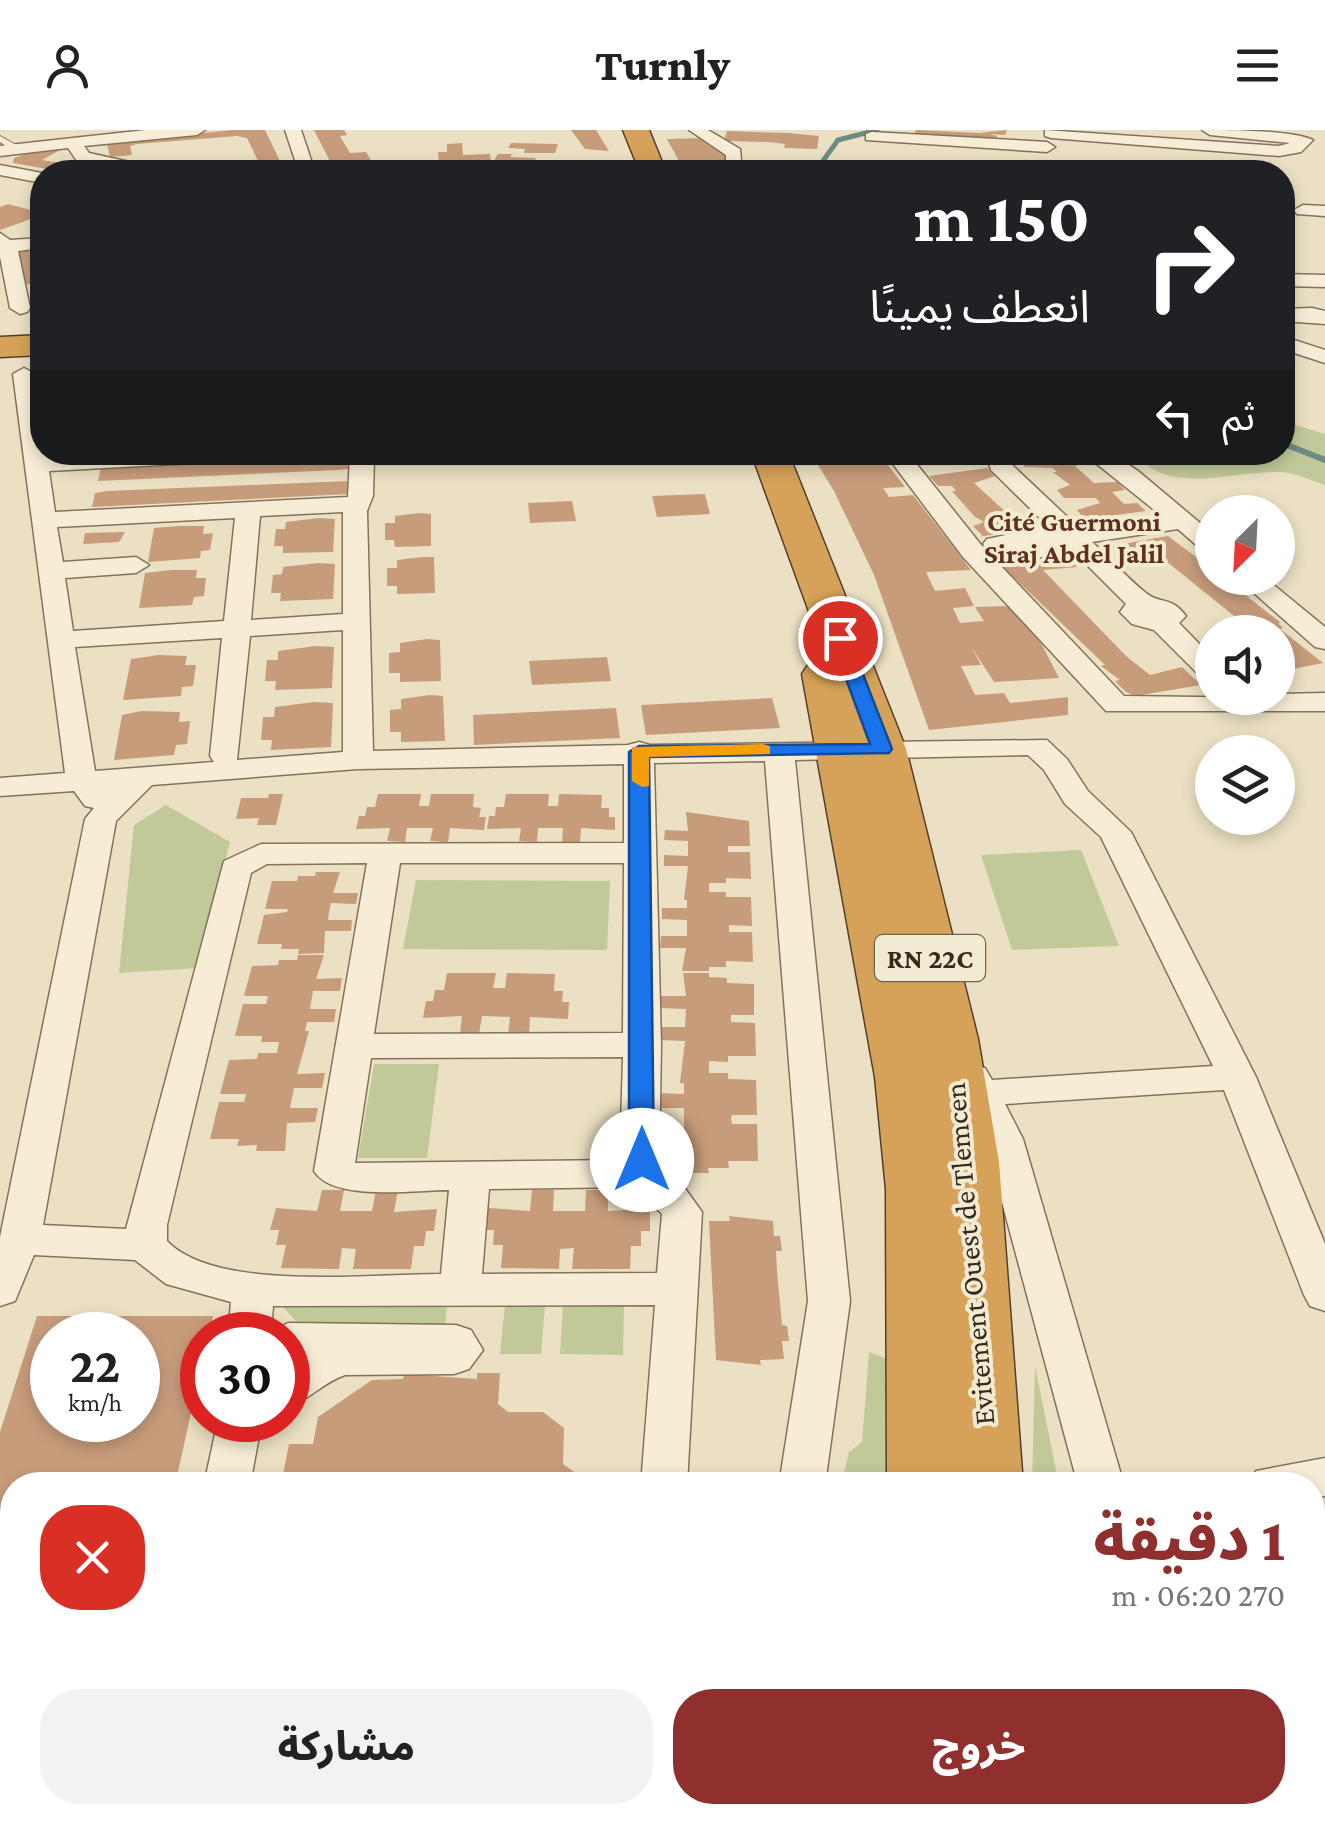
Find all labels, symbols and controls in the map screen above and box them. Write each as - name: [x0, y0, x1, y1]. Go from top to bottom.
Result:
- icon: person: [40, 38, 95, 93]
- icon: menu: [1230, 38, 1285, 93]
- text: Turnly: [595, 40, 730, 90]
- text: 150 m: [914, 178, 1090, 256]
- icon: right: [1125, 200, 1255, 330]
- text: انعطف يمينًا: [869, 282, 1090, 332]
- icon: left: [1147, 390, 1202, 445]
- text: ثم: [1222, 396, 1255, 438]
- north arrow: [1195, 495, 1295, 595]
- map controls: [1195, 495, 1295, 835]
- district label: Cité Guermoni Siraj Abdel Jalil: [984, 506, 1164, 569]
- pin: [798, 596, 883, 681]
- icon: arrive: [813, 611, 868, 666]
- button: sound: [1195, 615, 1295, 715]
- button: layers: [1195, 735, 1295, 835]
- road number: RN 22C: [875, 935, 985, 981]
- street label: Evitement Ouest de Tlemcen: [938, 1081, 1000, 1427]
- position arrow: [590, 1108, 694, 1212]
- speed limit sign: 30: [180, 1312, 310, 1442]
- text: 22: [70, 1337, 120, 1393]
- text: km/h: [68, 1389, 122, 1416]
- button: close: [40, 1505, 145, 1610]
- text: 1 دقيقة: [1093, 1506, 1285, 1573]
- text: 270 m · 06:20: [1111, 1577, 1285, 1613]
- button: مشاركة: [40, 1689, 653, 1804]
- button: خروج: [673, 1689, 1285, 1804]

